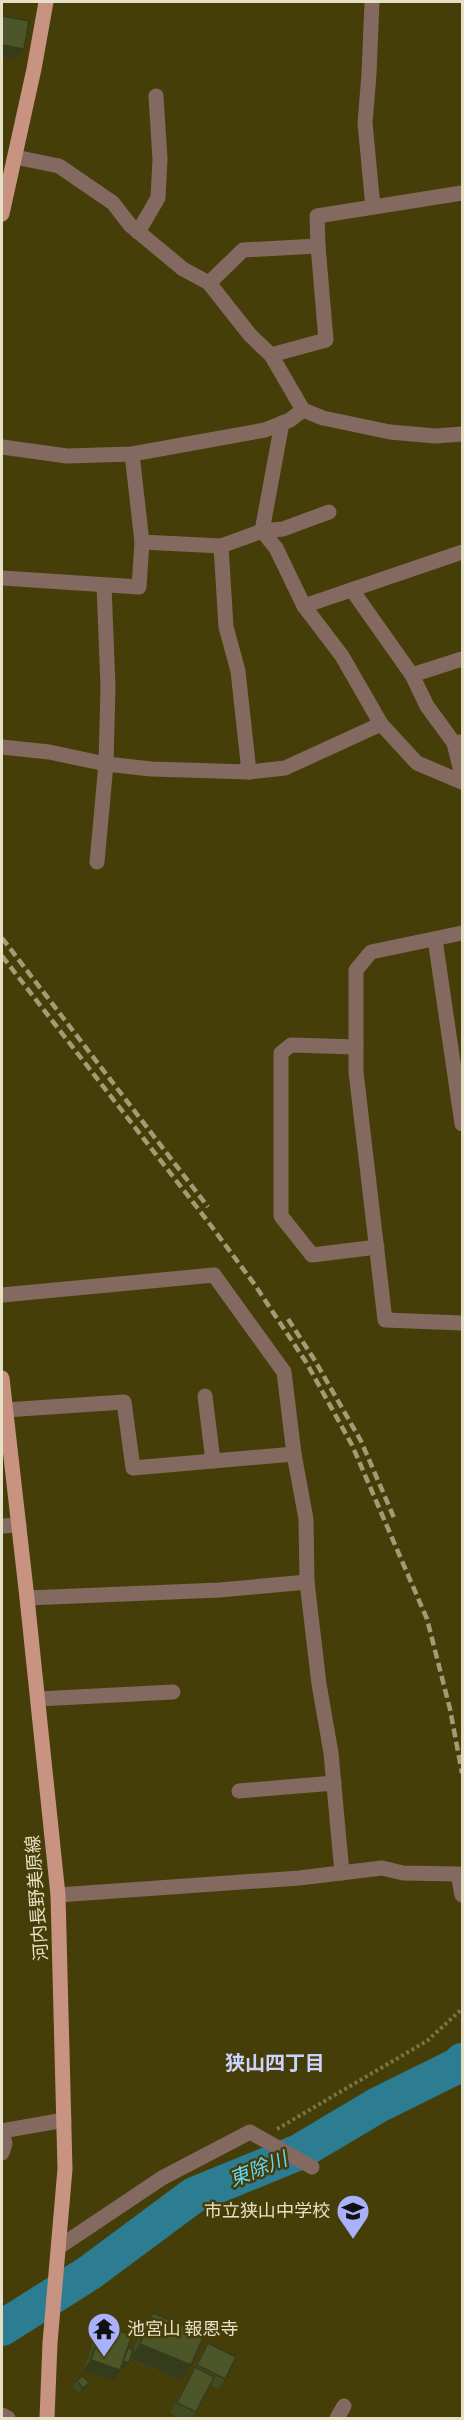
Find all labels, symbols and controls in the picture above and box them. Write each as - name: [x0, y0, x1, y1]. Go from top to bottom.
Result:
- street label: 河内長野美原線: [18, 1834, 53, 1962]
- district label: 狭山四丁目: [225, 2046, 325, 2076]
- water label: 東除川: [224, 2141, 293, 2192]
- school or university icon: 市立狭山中学校: [335, 2193, 371, 2240]
- place label: 市立狭山中学校: [204, 2196, 330, 2223]
- temple icon: 池宮山 報恩寺: [86, 2311, 122, 2358]
- place label: 池宮山 報恩寺: [127, 2314, 239, 2341]

